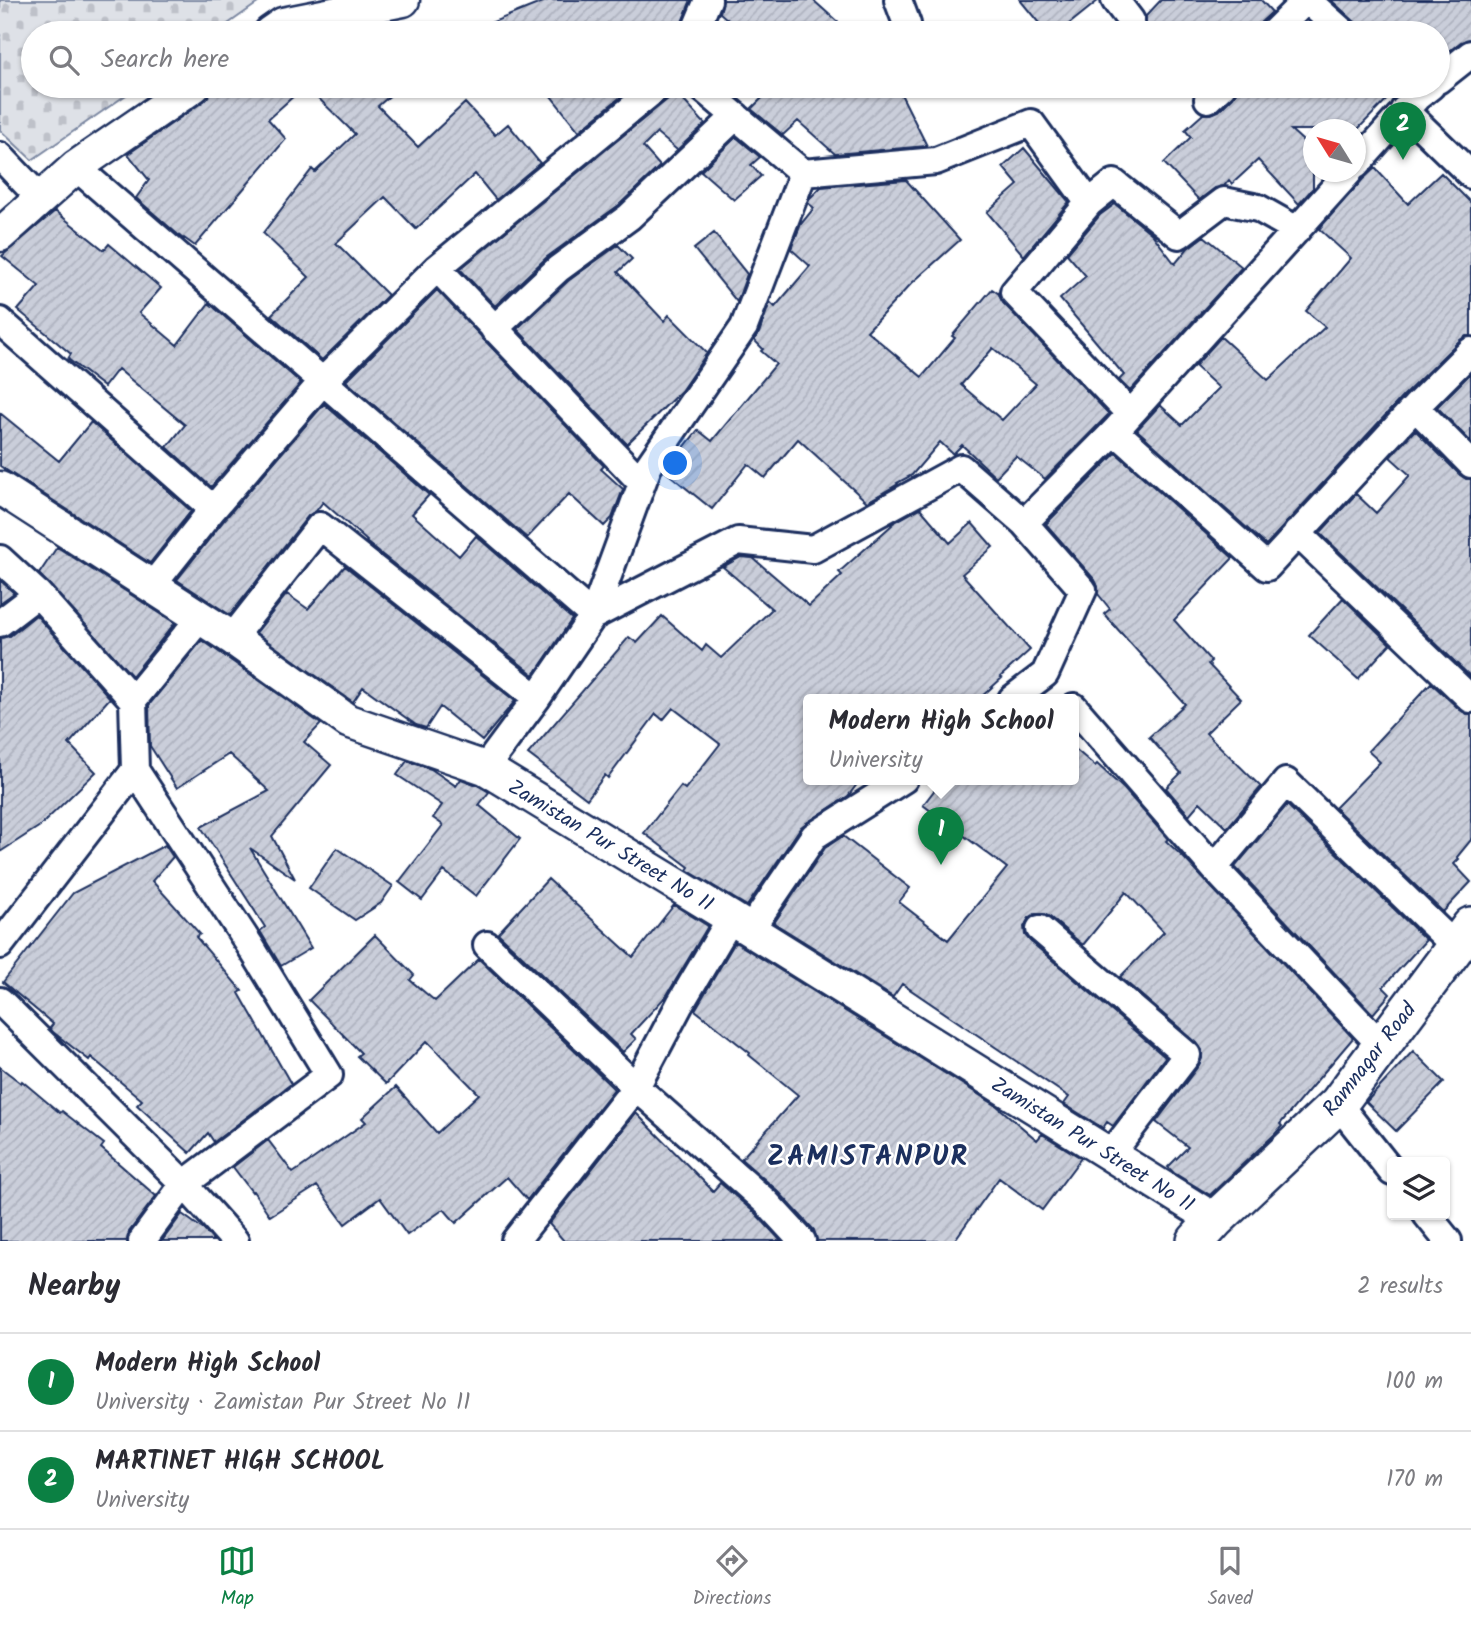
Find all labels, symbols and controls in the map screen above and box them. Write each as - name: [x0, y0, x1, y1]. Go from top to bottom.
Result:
- search box: [21, 21, 1450, 98]
- text: Search here: [101, 39, 229, 81]
- icon: search: [45, 41, 83, 79]
- pin: 2: [1380, 102, 1426, 160]
- north arrow: [1303, 119, 1366, 182]
- your location: [658, 446, 692, 480]
- popup: [803, 694, 1079, 785]
- text: Modern High School: [828, 701, 1054, 743]
- text: University: [828, 743, 923, 779]
- street label: Zamistan Pur Street No 11: [501, 772, 719, 921]
- pin: 1: [918, 807, 964, 865]
- street label: Ramnagar Road: [1315, 995, 1426, 1124]
- street label: Zamistan Pur Street No 11: [984, 1069, 1201, 1222]
- district label: ZAMISTANPUR: [767, 1135, 969, 1180]
- map controls: [1387, 1157, 1450, 1220]
- button: layers: [1387, 1157, 1450, 1220]
- text: Nearby: [28, 1263, 120, 1311]
- text: 2 results: [1357, 1269, 1443, 1305]
- text: Modern High School: [95, 1343, 320, 1385]
- text: 1: [48, 1364, 54, 1400]
- text: 100 m: [1385, 1364, 1443, 1400]
- text: University · Zamistan Pur Street No 11: [95, 1385, 470, 1421]
- text: MARTINET HIGH SCHOOL: [95, 1441, 385, 1483]
- text: 2: [44, 1462, 58, 1498]
- text: 170 m: [1386, 1462, 1443, 1498]
- text: University: [95, 1483, 189, 1519]
- tab: Map: [218, 1542, 256, 1614]
- tab: Directions: [693, 1542, 771, 1614]
- tab: Saved: [1208, 1542, 1253, 1614]

